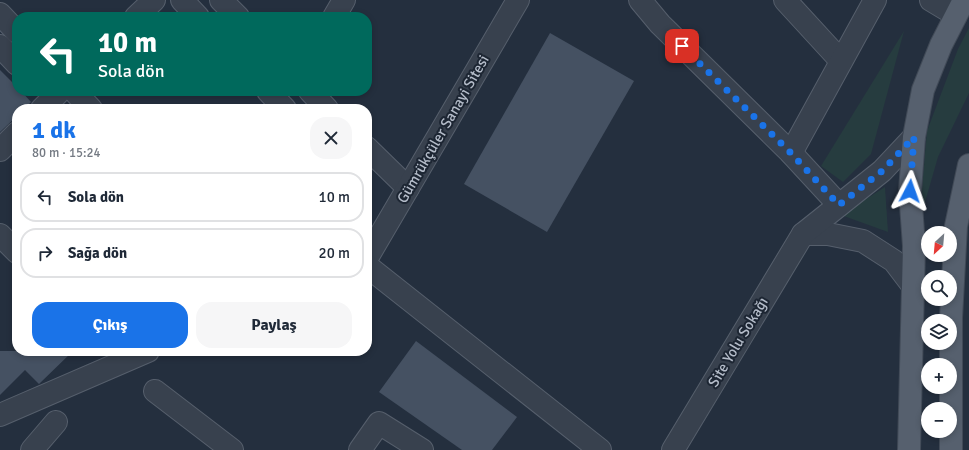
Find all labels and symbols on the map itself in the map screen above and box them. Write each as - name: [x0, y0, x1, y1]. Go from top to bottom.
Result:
- pin: [665, 29, 699, 63]
- street label: Gümrükçüler Sanayi Sitesi: [393, 52, 493, 206]
- position arrow: [889, 170, 931, 212]
- north arrow: [921, 226, 957, 262]
- street label: Site Yolu Sokağı: [704, 294, 772, 390]

